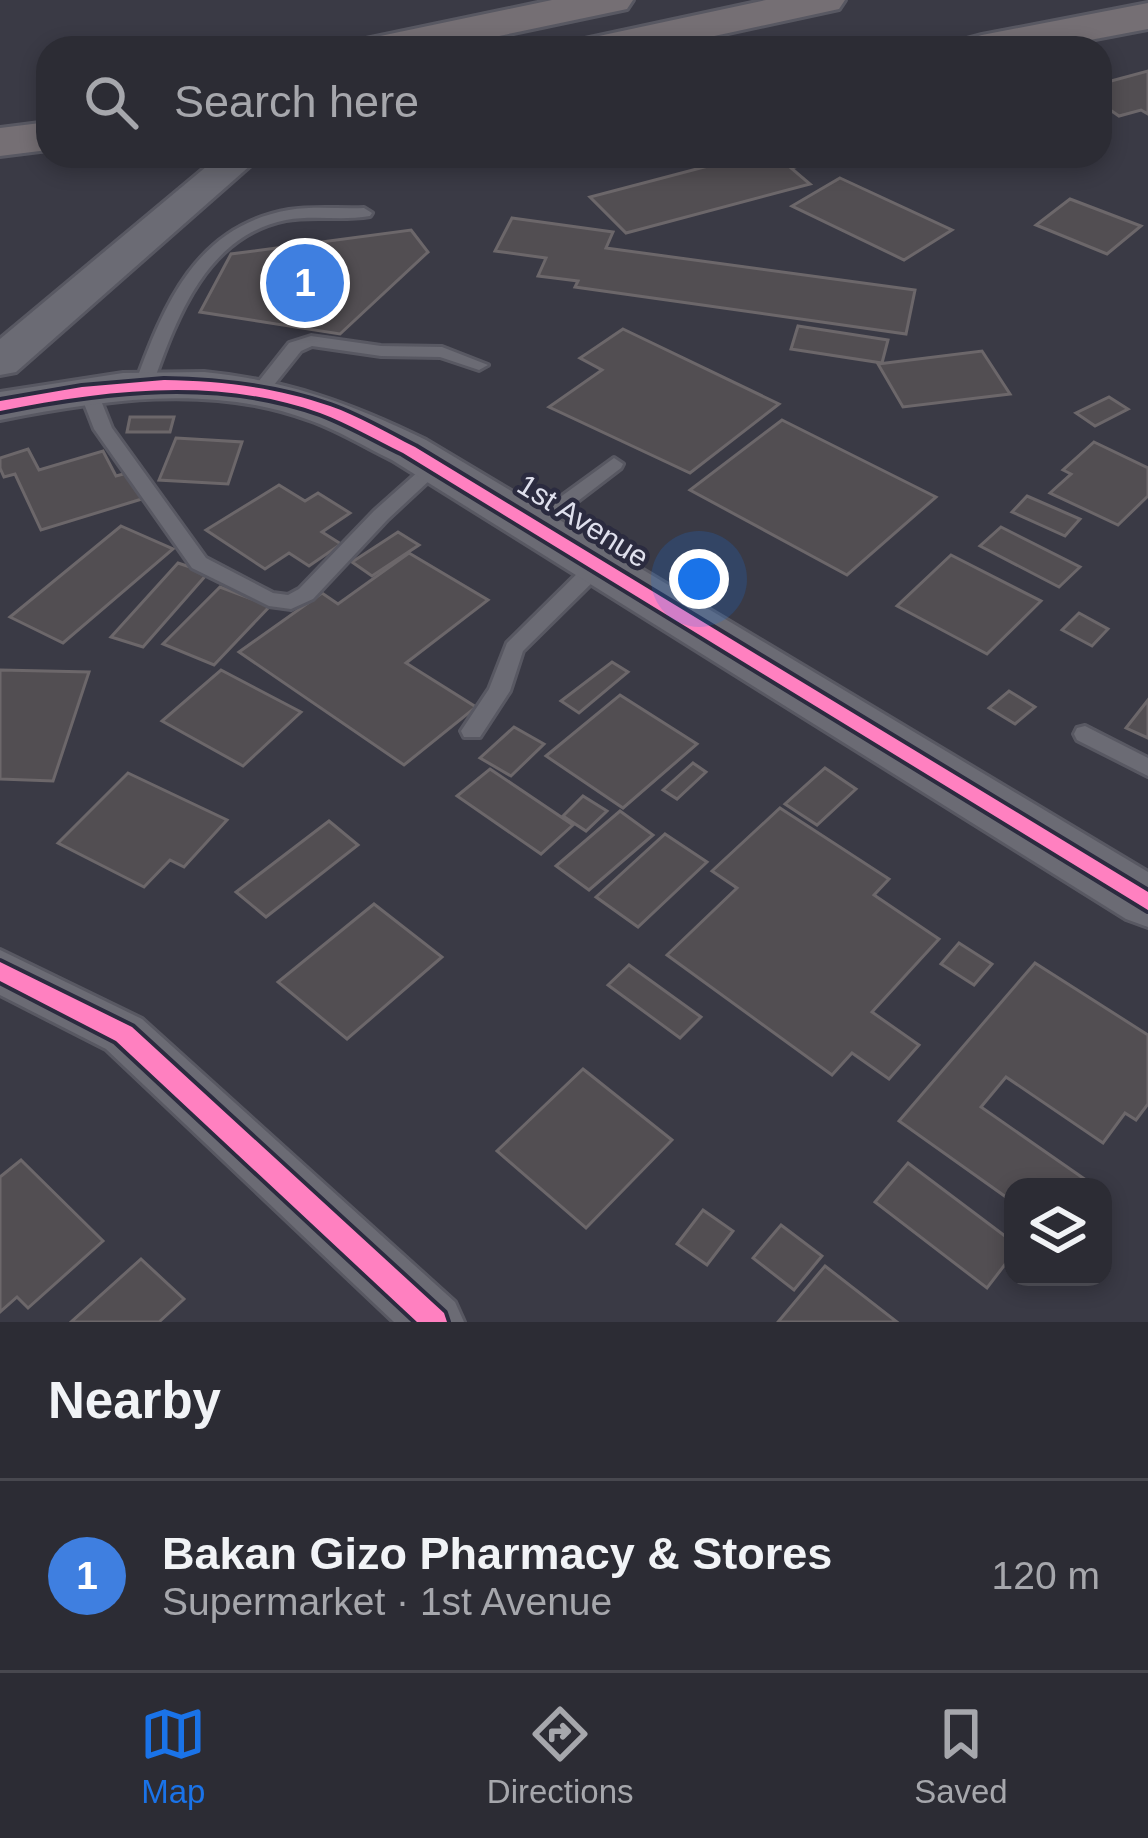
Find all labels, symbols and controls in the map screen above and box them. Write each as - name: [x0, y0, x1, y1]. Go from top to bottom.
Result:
- search box: [36, 36, 1112, 168]
- icon: search: [78, 69, 144, 135]
- text: Search here: [174, 76, 419, 127]
- pin: 1: [266, 238, 344, 328]
- street label: 1st Avenue: [512, 467, 655, 574]
- your location: [669, 549, 729, 609]
- map controls: [1004, 1178, 1112, 1286]
- button: layers: [1004, 1178, 1112, 1286]
- text: Nearby: [48, 1372, 221, 1429]
- text: Bakan Gizo Pharmacy & Stores: [162, 1528, 832, 1579]
- text: 1: [76, 1554, 98, 1597]
- text: 120 m: [992, 1554, 1100, 1597]
- text: Supermarket · 1st Avenue: [162, 1580, 612, 1623]
- tab: Map: [140, 1701, 206, 1811]
- tab: Directions: [487, 1701, 634, 1811]
- tab: Saved: [914, 1701, 1008, 1811]

